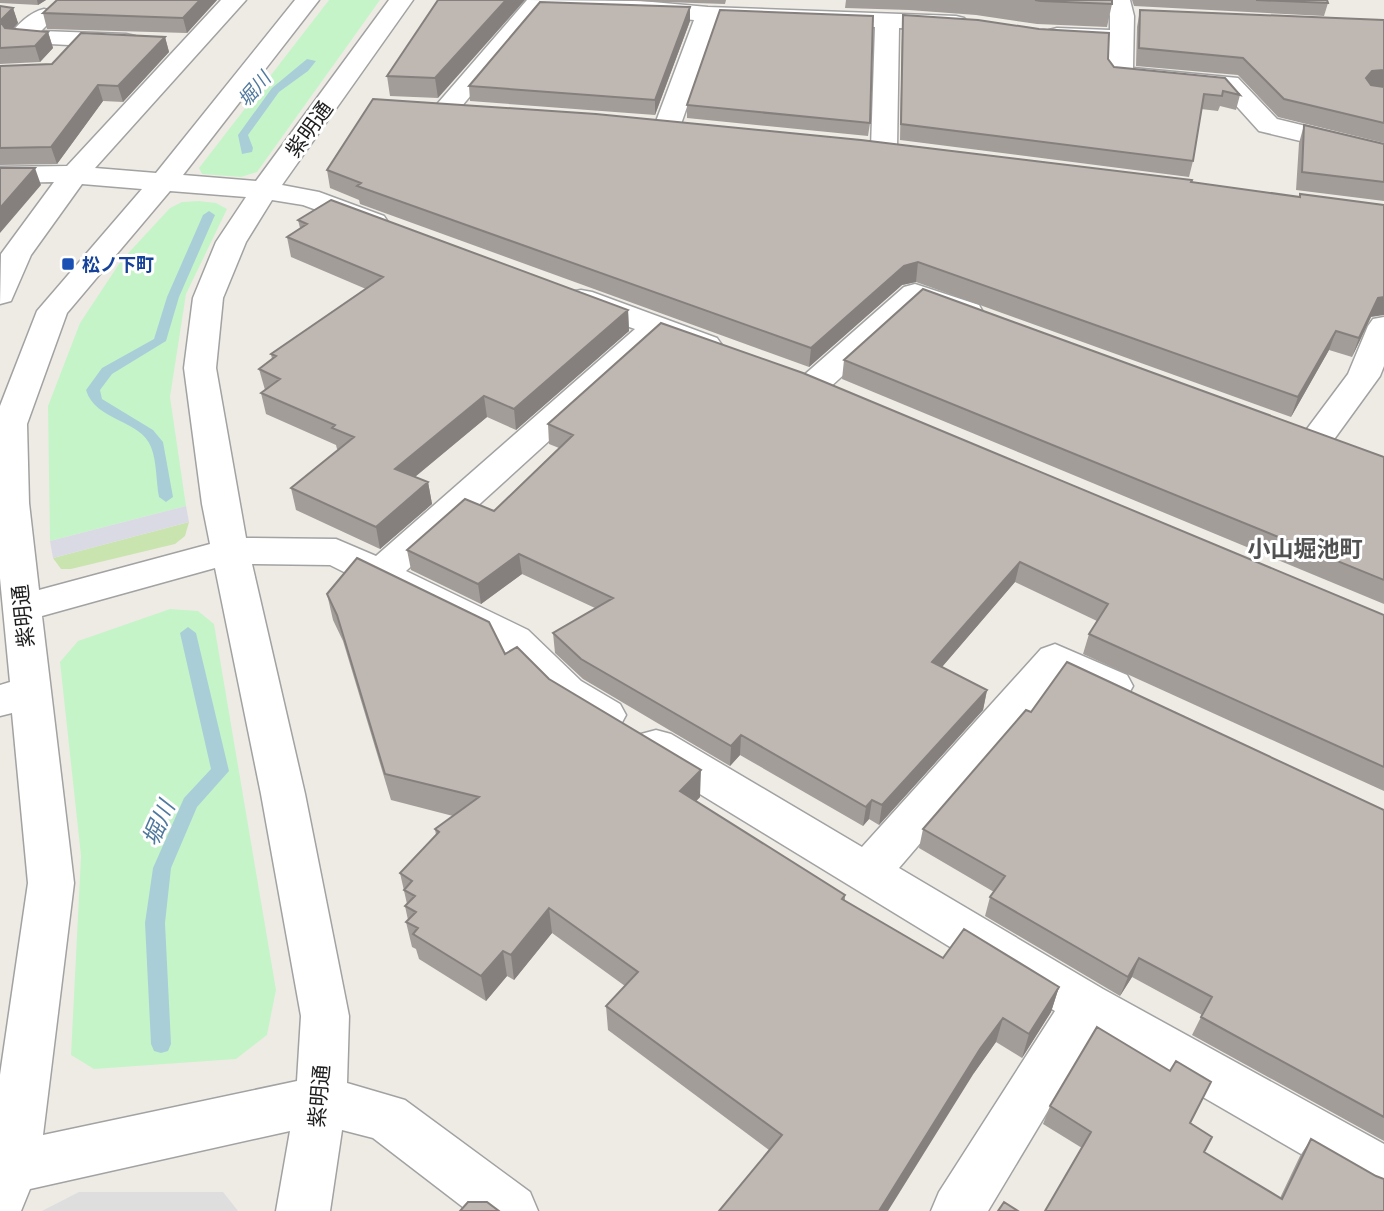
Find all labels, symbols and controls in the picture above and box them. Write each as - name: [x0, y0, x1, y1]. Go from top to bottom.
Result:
- water label: 堀川: [233, 66, 276, 111]
- street label: 紫明通: [280, 96, 338, 162]
- place label: 松ノ下町: [82, 254, 154, 275]
- marker: 松ノ下町: [60, 256, 76, 272]
- district label: 小山堀池町: [1248, 535, 1363, 562]
- street label: 紫明通: [7, 583, 39, 649]
- water label: 堀川: [136, 794, 181, 850]
- street label: 紫明通: [304, 1064, 334, 1128]

